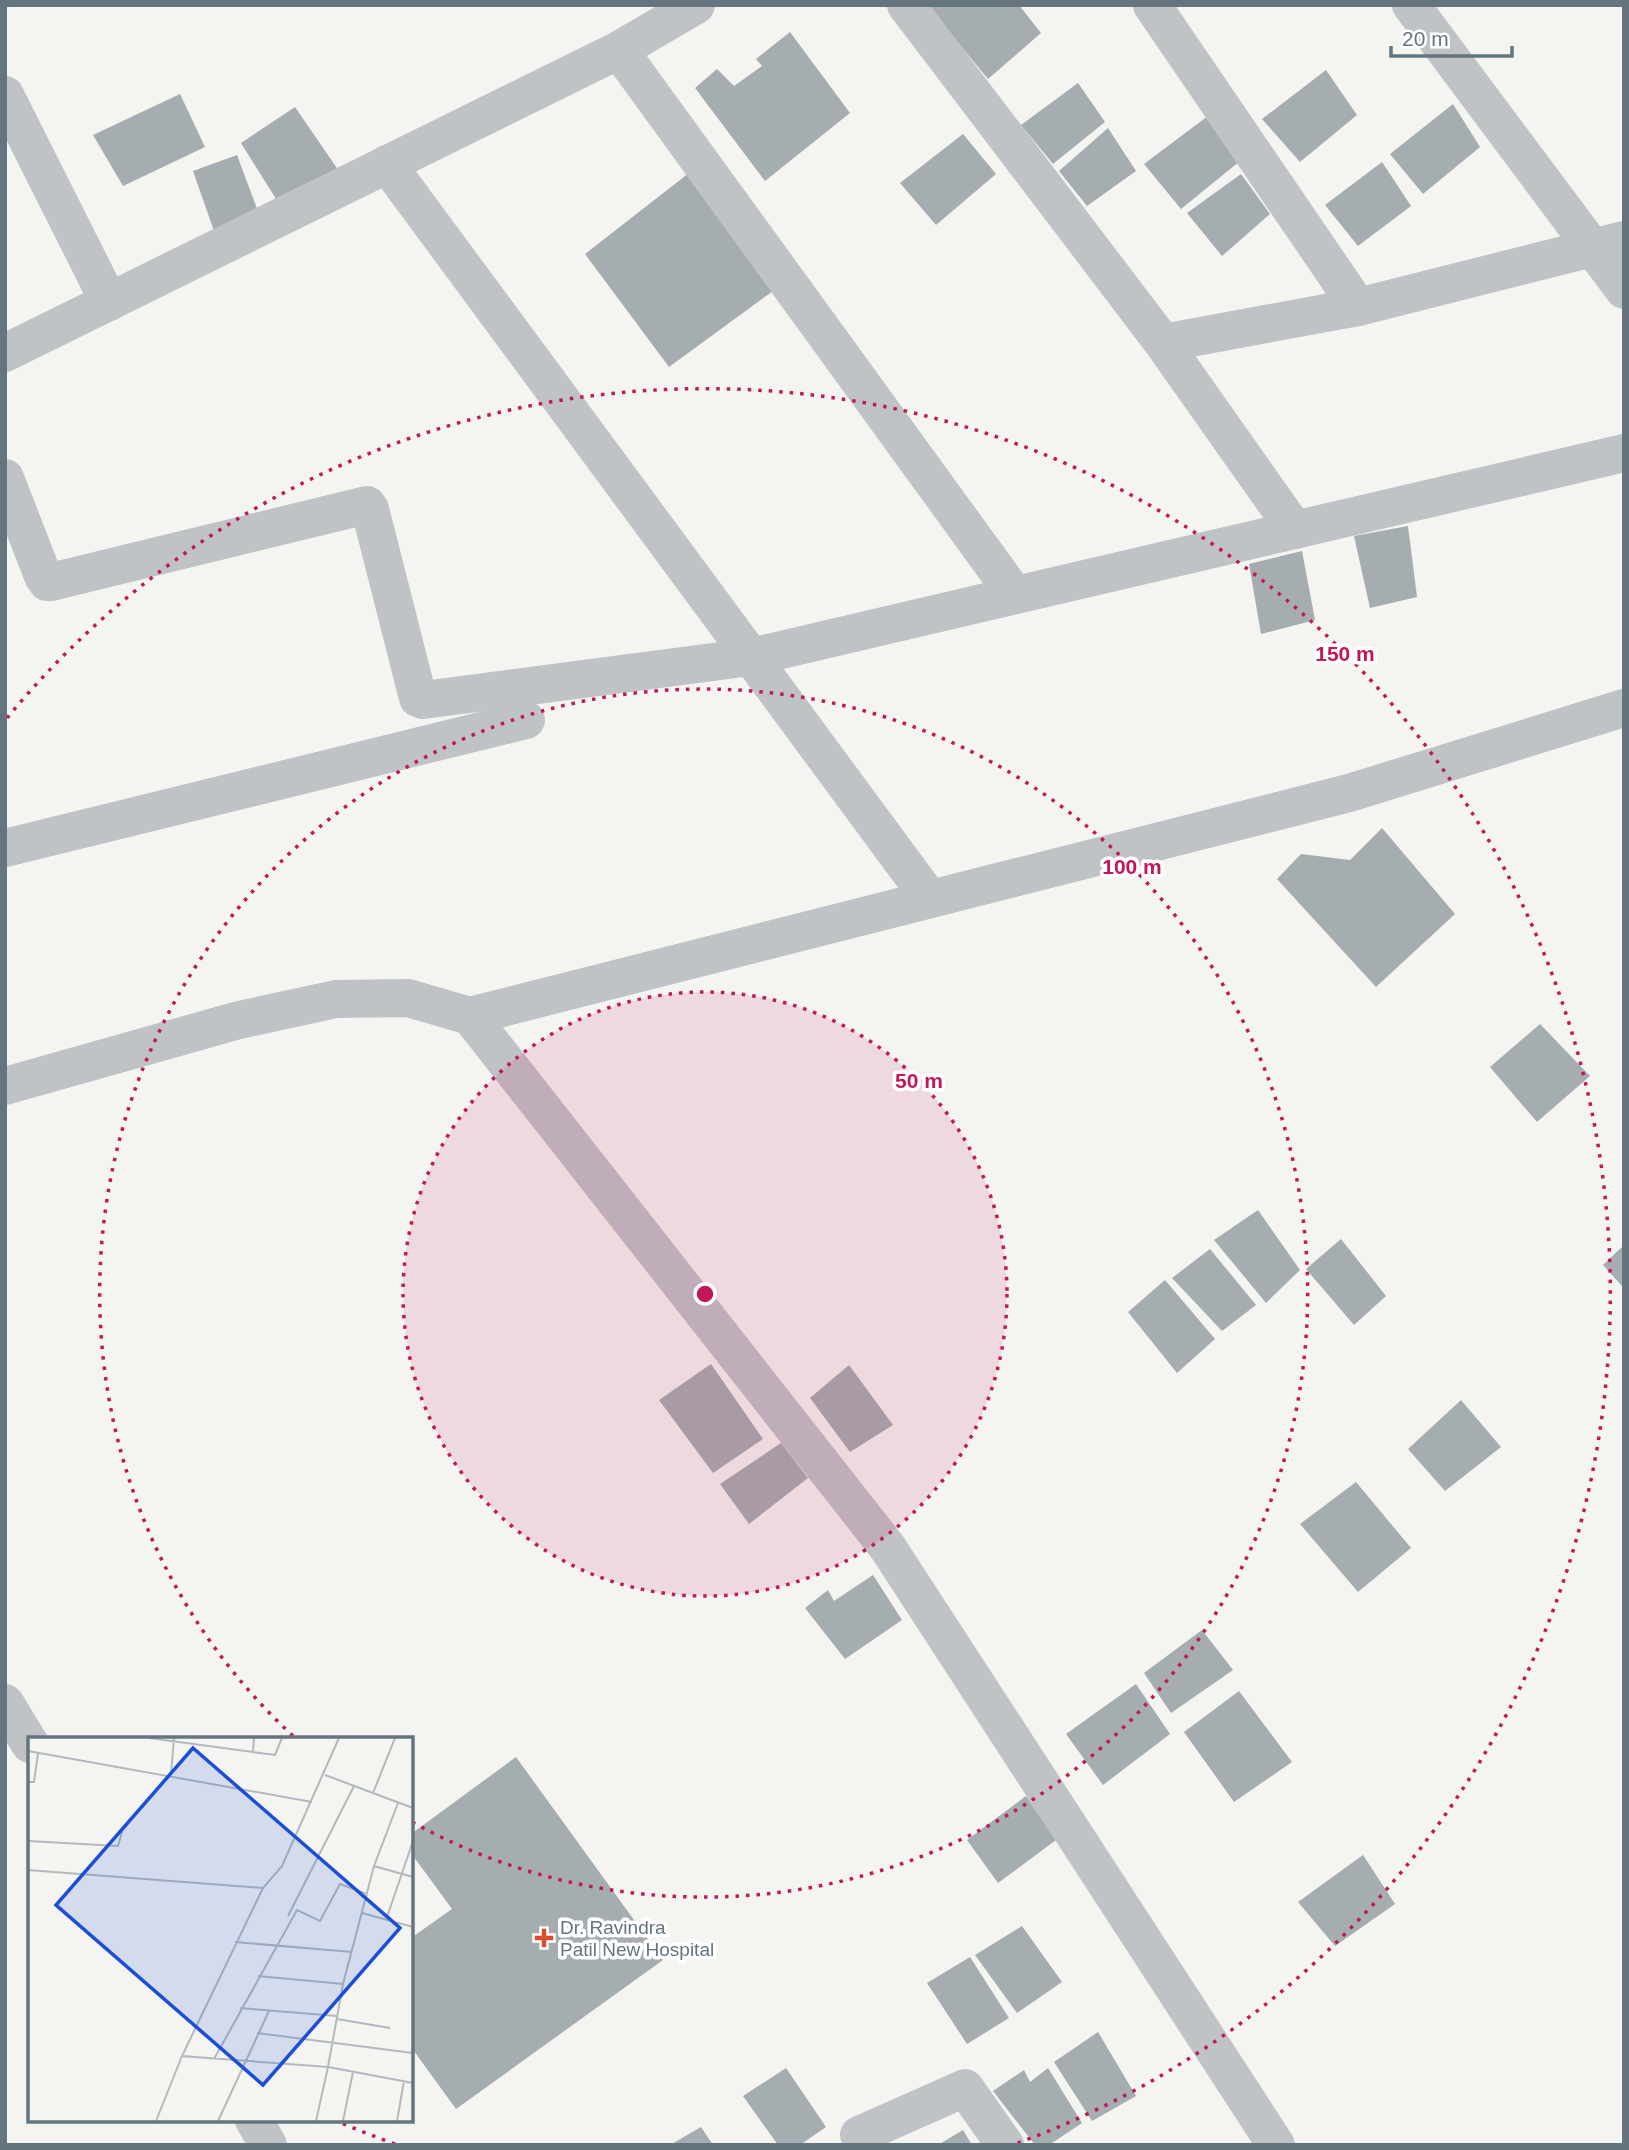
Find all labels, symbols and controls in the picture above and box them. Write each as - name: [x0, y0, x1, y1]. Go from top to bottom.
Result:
- scale bar: [1391, 14, 1512, 58]
- text: 20 m: [1402, 27, 1449, 50]
- text: 150 m: [1315, 642, 1375, 665]
- text: 100 m: [1102, 855, 1162, 878]
- text: 50 m: [895, 1069, 943, 1092]
- centre of rings: [693, 1282, 717, 1306]
- inset map: [28, 1737, 413, 2122]
- place label: Dr. Ravindra Patil New Hospital: [560, 1917, 714, 1960]
- marker: Dr. Ravindra Patil New Hospital: [534, 1928, 554, 1948]

